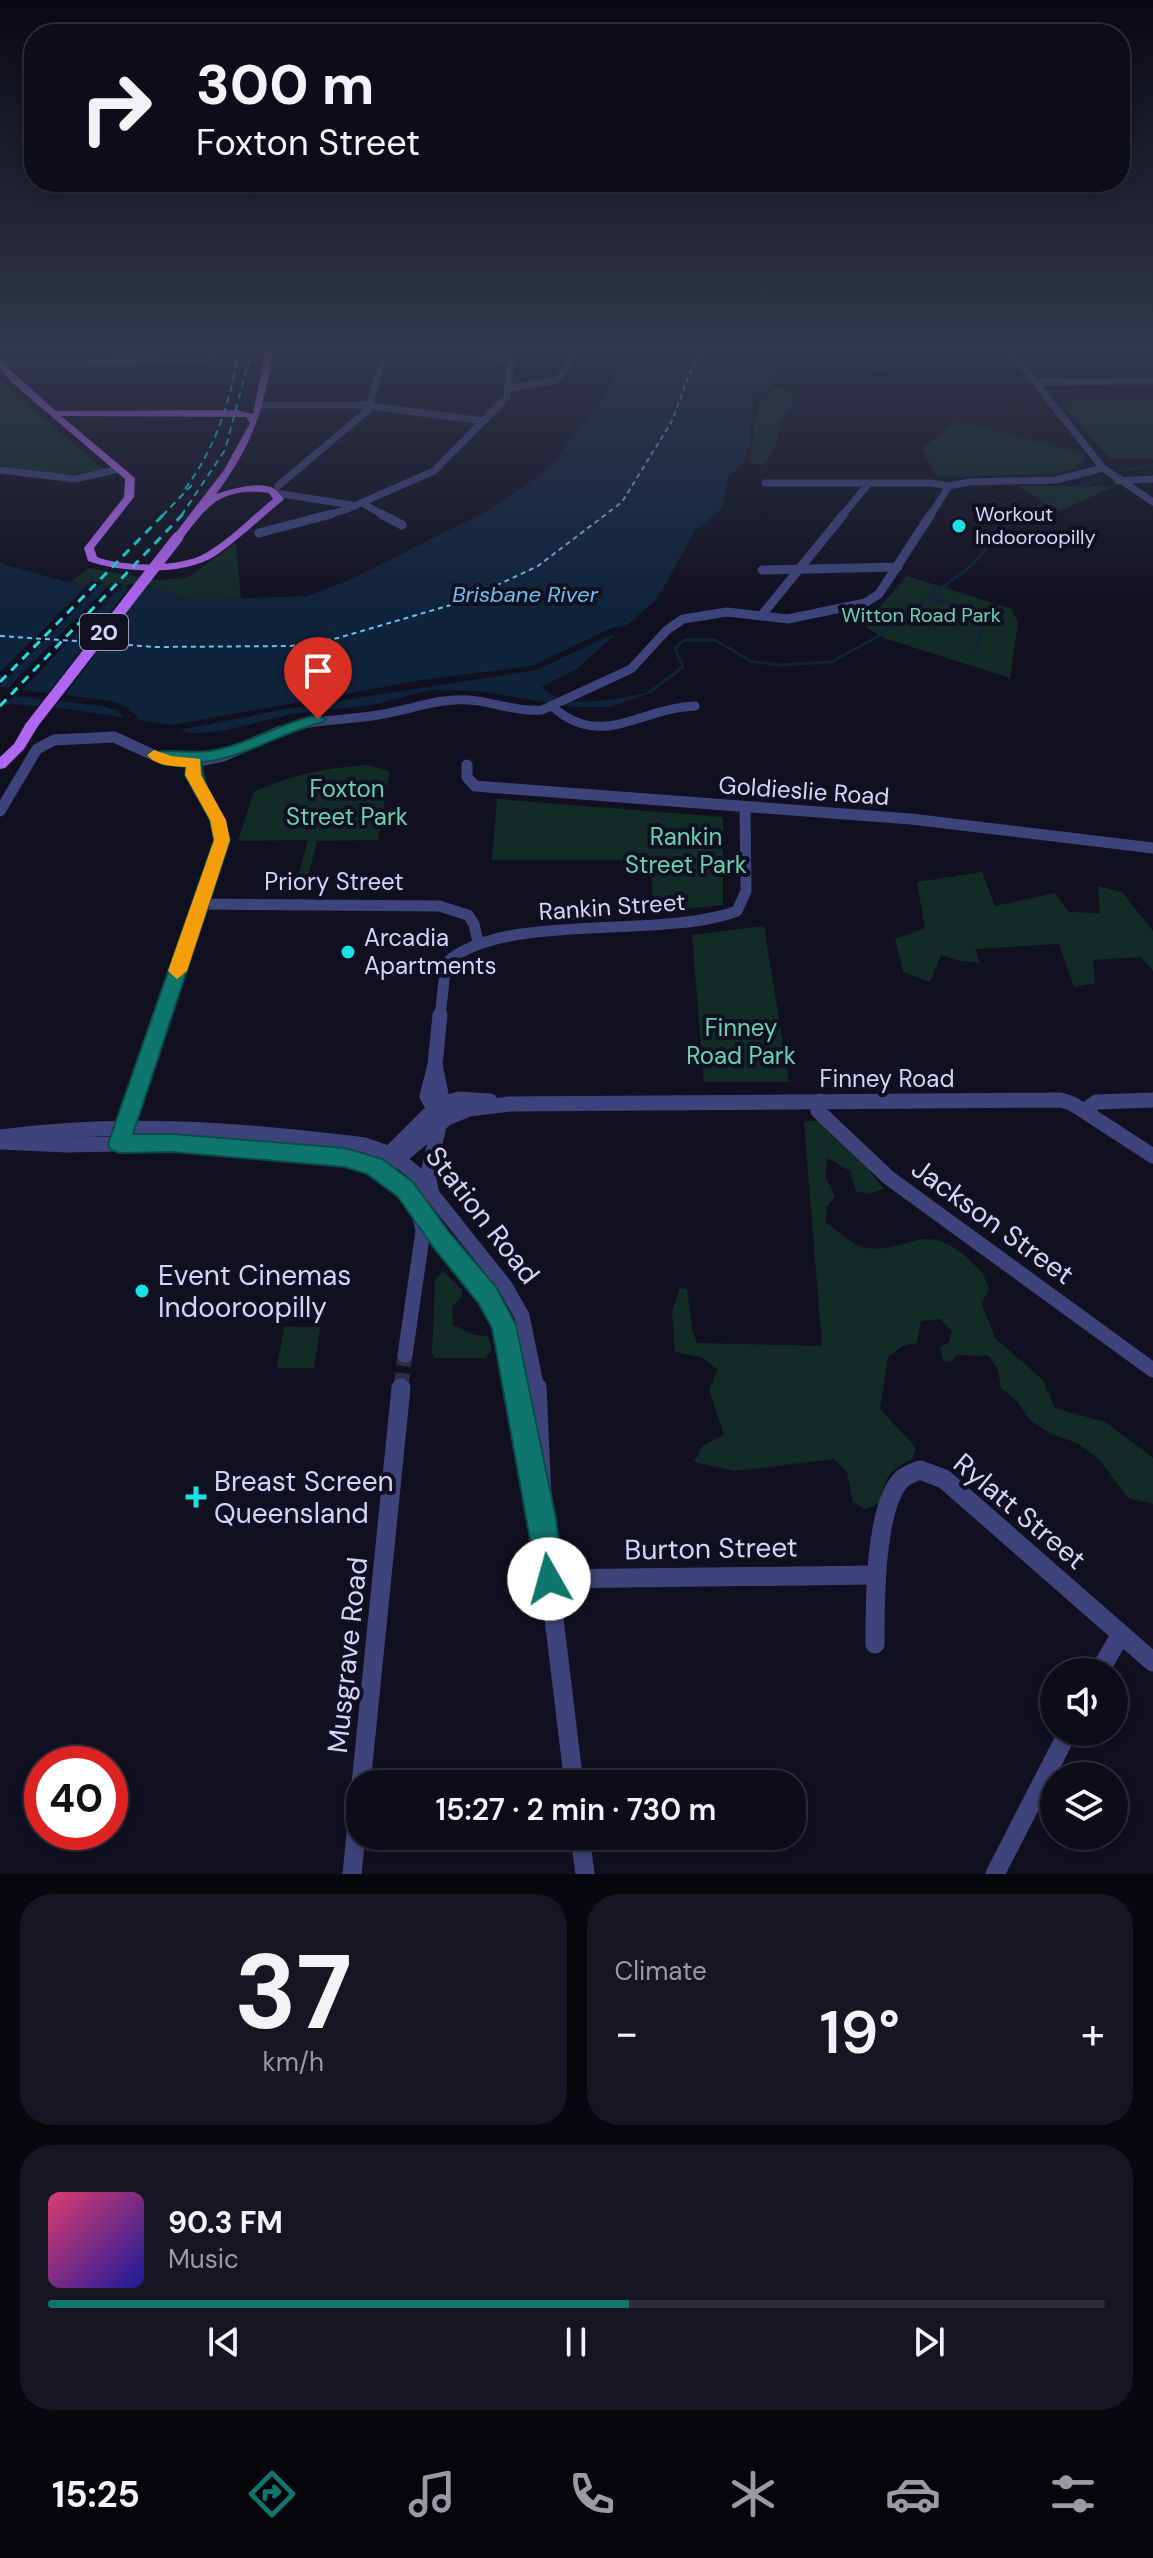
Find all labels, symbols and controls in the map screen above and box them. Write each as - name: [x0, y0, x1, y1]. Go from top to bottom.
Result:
- text: 300 m: [196, 48, 374, 121]
- icon: right: [64, 56, 168, 160]
- text: Foxton Street: [196, 119, 420, 166]
- place label: Workout Indooroopilly: [975, 501, 1096, 550]
- marker: Workout Indooroopilly: [950, 517, 968, 535]
- water label: Brisbane River: [452, 580, 599, 609]
- park label: Witton Road Park: [841, 602, 1001, 628]
- road number: 20: [80, 614, 128, 650]
- pin: [284, 637, 352, 719]
- icon: arrive: [296, 649, 340, 693]
- street label: Goldieslie Road: [718, 769, 891, 812]
- park label: Foxton Street Park: [286, 773, 408, 832]
- park label: Rankin Street Park: [625, 821, 747, 880]
- street label: Priory Street: [264, 866, 404, 897]
- street label: Rankin Street: [538, 886, 686, 927]
- place label: Arcadia Apartments: [364, 922, 497, 981]
- marker: Arcadia Apartments: [339, 943, 357, 961]
- park label: Finney Road Park: [686, 1012, 796, 1071]
- street label: Finney Road: [820, 1063, 954, 1094]
- street label: Station Road: [417, 1139, 548, 1292]
- street label: Jackson Street: [904, 1150, 1081, 1293]
- place label: Event Cinemas Indooroopilly: [158, 1257, 351, 1326]
- marker: Event Cinemas Indooroopilly: [133, 1282, 151, 1300]
- street label: Rylatt Street: [946, 1445, 1094, 1578]
- place label: Breast Screen Queensland: [214, 1463, 394, 1532]
- marker: Breast Screen Queensland: [185, 1486, 207, 1508]
- street label: Burton Street: [624, 1528, 798, 1569]
- position arrow: [507, 1537, 591, 1621]
- street label: Musgrave Road: [319, 1555, 376, 1755]
- map controls: [1040, 1658, 1128, 1850]
- button: sound: [1040, 1658, 1128, 1746]
- speed limit sign: 40: [24, 1746, 128, 1850]
- button: layers: [1040, 1762, 1128, 1850]
- text: 15:27 · 2 min · 730 m: [436, 1790, 716, 1829]
- text: 37: [234, 1925, 352, 2060]
- text: Climate: [615, 1954, 707, 1988]
- text: 19°: [820, 1993, 900, 2072]
- text: −: [615, 2004, 639, 2062]
- text: +: [1081, 2004, 1105, 2062]
- text: km/h: [263, 2045, 324, 2079]
- text: 90.3 FM: [168, 2203, 283, 2242]
- text: Music: [168, 2242, 239, 2276]
- icon: previous: [202, 2320, 246, 2364]
- icon: pause: [554, 2320, 598, 2364]
- icon: next: [907, 2320, 951, 2364]
- icon: directions: [244, 2466, 300, 2522]
- icon: music: [404, 2466, 460, 2522]
- icon: phone: [564, 2466, 620, 2522]
- icon: climate: [725, 2466, 781, 2522]
- icon: car: [885, 2466, 941, 2522]
- icon: filters: [1045, 2466, 1101, 2522]
- text: 15:25: [52, 2471, 140, 2518]

